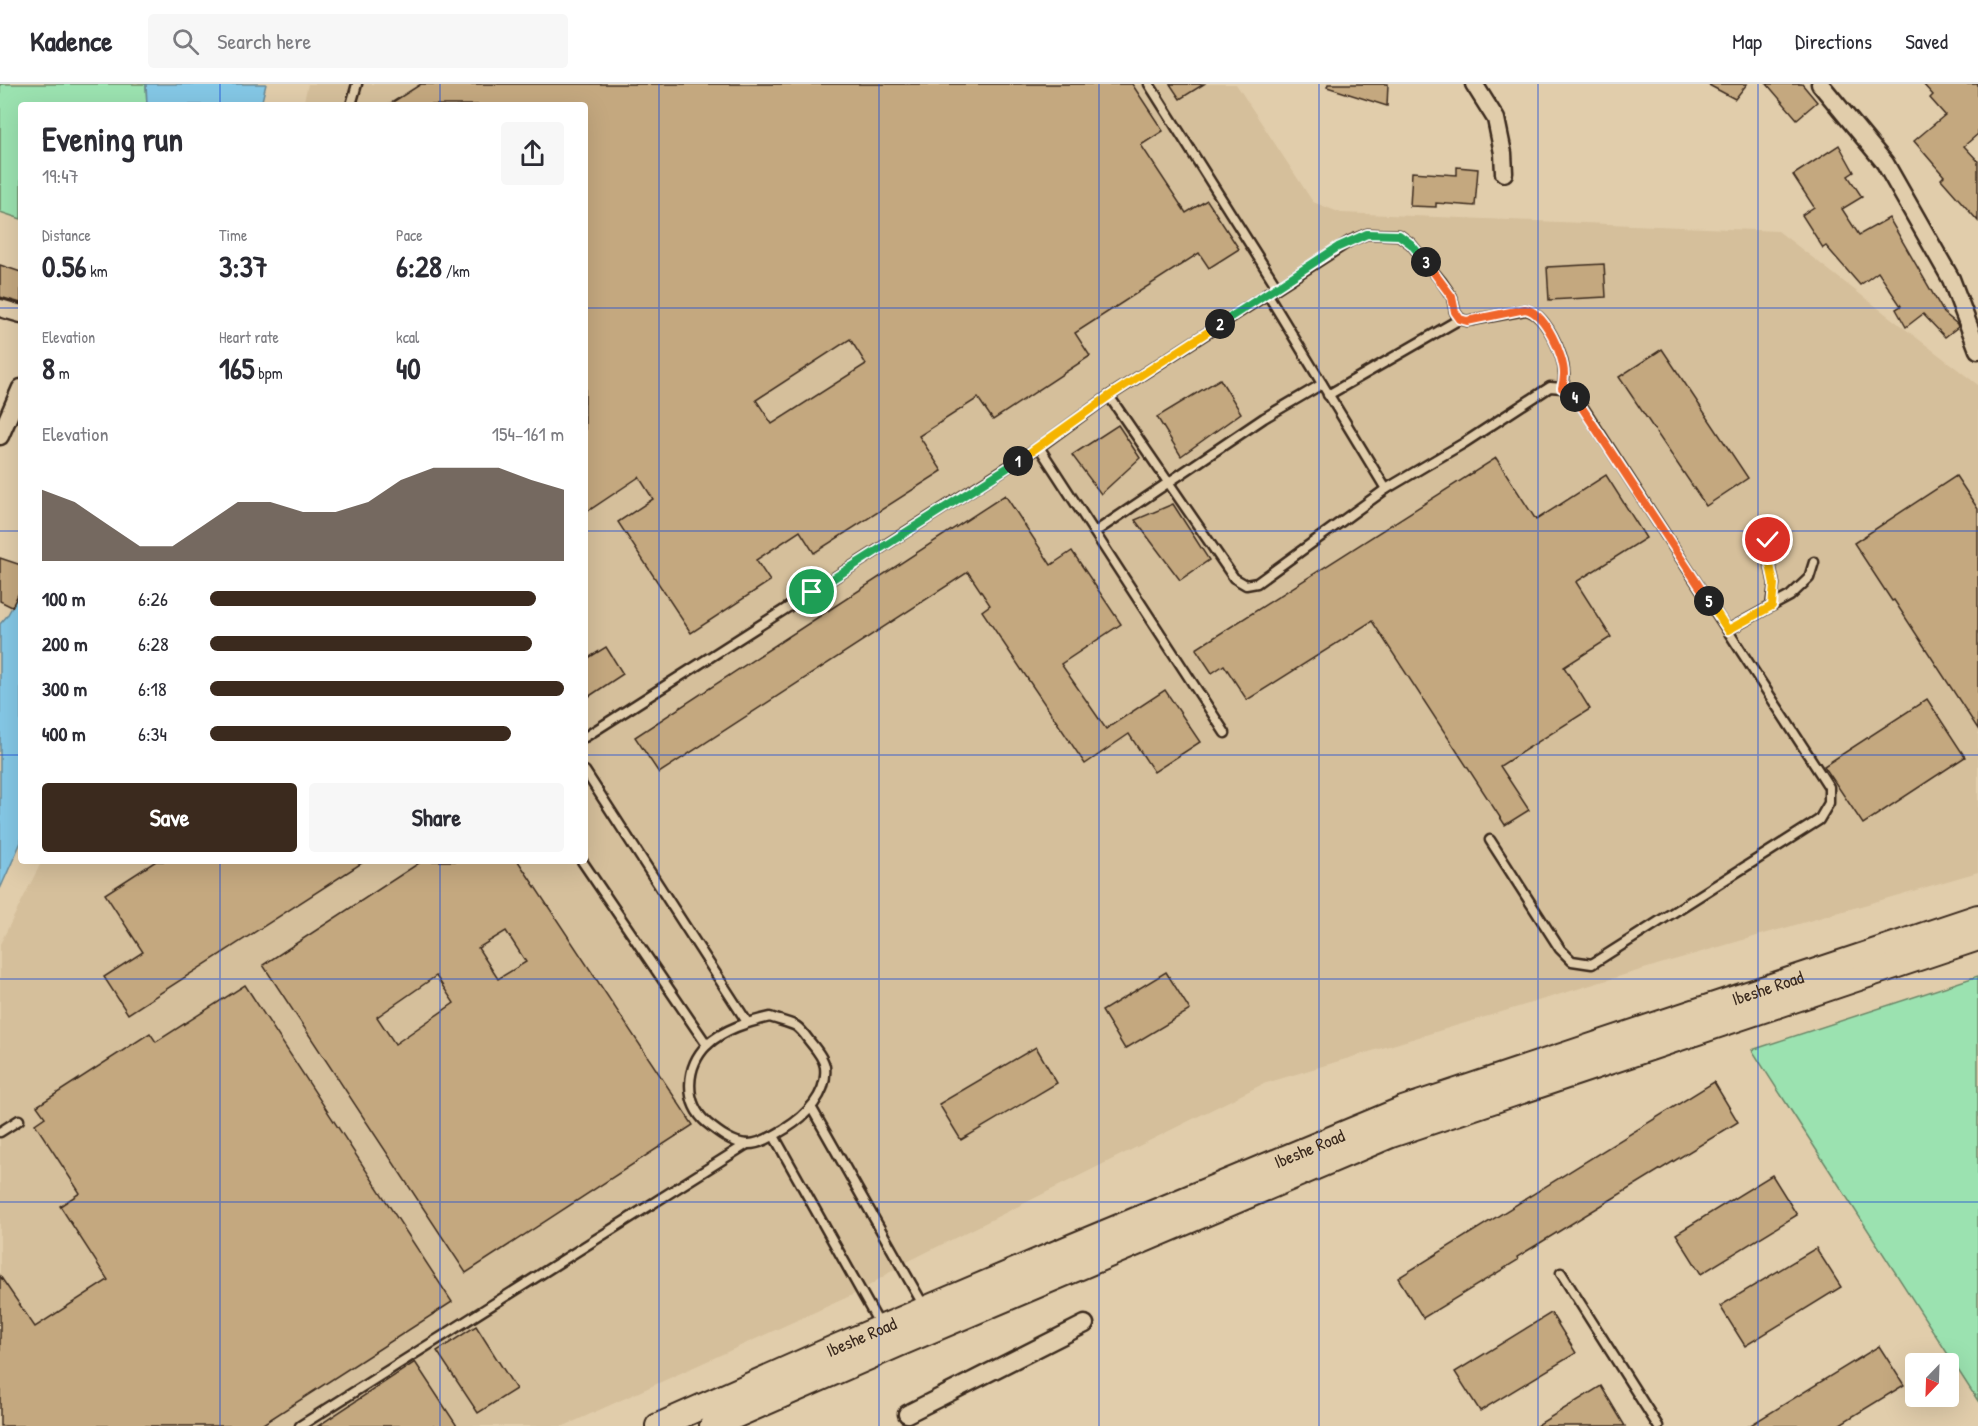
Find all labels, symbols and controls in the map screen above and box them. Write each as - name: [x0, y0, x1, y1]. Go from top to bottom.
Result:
- search box: [148, 14, 568, 68]
- text: Kadence: [30, 22, 112, 60]
- icon: search: [169, 25, 202, 58]
- text: Search here: [217, 26, 311, 56]
- text: Map: [1732, 27, 1762, 56]
- text: Directions: [1795, 27, 1872, 56]
- text: Saved: [1905, 27, 1948, 56]
- text: Evening run: [42, 117, 183, 161]
- button: share: [501, 122, 564, 185]
- text: 19:47: [42, 162, 79, 189]
- text: Distance: [42, 224, 91, 246]
- text: Time: [219, 224, 247, 246]
- text: Pace: [396, 224, 423, 246]
- text: 0.56: [42, 246, 87, 286]
- text: 3:37: [219, 246, 268, 286]
- text: 6:28: [396, 246, 442, 286]
- pin: 3: [1411, 247, 1441, 277]
- text: 3: [1422, 251, 1430, 273]
- text: km: [87, 260, 108, 282]
- text: /km: [442, 260, 470, 282]
- pin: 2: [1205, 309, 1235, 339]
- text: 2: [1216, 313, 1224, 335]
- text: Elevation: [42, 326, 95, 348]
- text: Heart rate: [219, 326, 279, 348]
- text: kcal: [396, 326, 419, 348]
- text: 8: [42, 348, 55, 388]
- text: 165: [219, 348, 255, 388]
- text: 40: [396, 348, 421, 388]
- text: m: [55, 362, 70, 384]
- text: bpm: [255, 362, 283, 384]
- pin: 4: [1560, 382, 1590, 412]
- text: 4: [1572, 386, 1578, 408]
- text: Elevation: [42, 420, 108, 447]
- text: 154–161 m: [492, 420, 564, 447]
- pin: 1: [1003, 446, 1033, 476]
- text: 1: [1015, 450, 1021, 472]
- pin: [1742, 514, 1793, 565]
- icon: check: [1751, 523, 1784, 556]
- pin: [786, 566, 837, 617]
- icon: arrive: [795, 575, 828, 608]
- text: 100 m: [42, 585, 85, 612]
- text: 6:26: [138, 585, 168, 612]
- pin: 5: [1694, 586, 1724, 616]
- text: 5: [1706, 590, 1712, 612]
- text: 200 m: [42, 630, 87, 657]
- text: 6:28: [138, 630, 169, 657]
- text: 300 m: [42, 675, 87, 702]
- text: 6:18: [138, 675, 167, 702]
- text: 400 m: [42, 720, 86, 747]
- text: 6:34: [138, 720, 167, 747]
- button: Save: [42, 783, 297, 852]
- button: Share: [309, 783, 564, 852]
- street label: Ibeshe Road: [1728, 964, 1807, 1011]
- street label: Ibeshe Road: [1270, 1122, 1348, 1174]
- street label: Ibeshe Road: [822, 1310, 900, 1362]
- north arrow: [1905, 1353, 1959, 1407]
- map controls: [1905, 1353, 1959, 1407]

